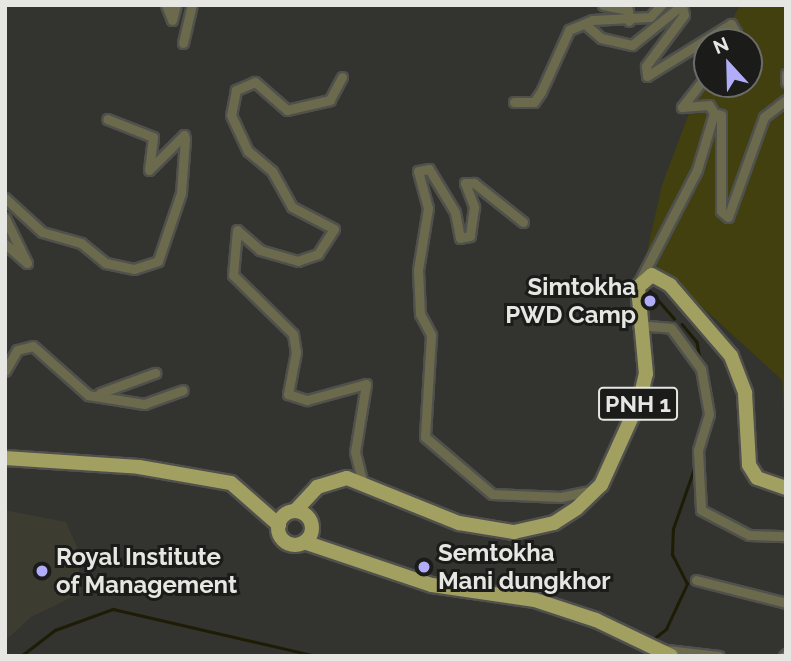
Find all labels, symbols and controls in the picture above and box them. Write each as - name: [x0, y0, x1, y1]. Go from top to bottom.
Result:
- north arrow: [693, 28, 763, 98]
- text: N: [710, 32, 732, 58]
- place label: Simtokha PWD Camp: [505, 273, 636, 329]
- marker: Simtokha PWD Camp: [642, 293, 658, 309]
- road number: PNH 1: [598, 384, 678, 424]
- place label: Semtokha Mani dungkhor: [438, 539, 611, 595]
- place label: Royal Institute of Management: [56, 543, 238, 599]
- marker: Semtokha Mani dungkhor: [416, 559, 432, 575]
- marker: Royal Institute of Management: [34, 563, 50, 579]

